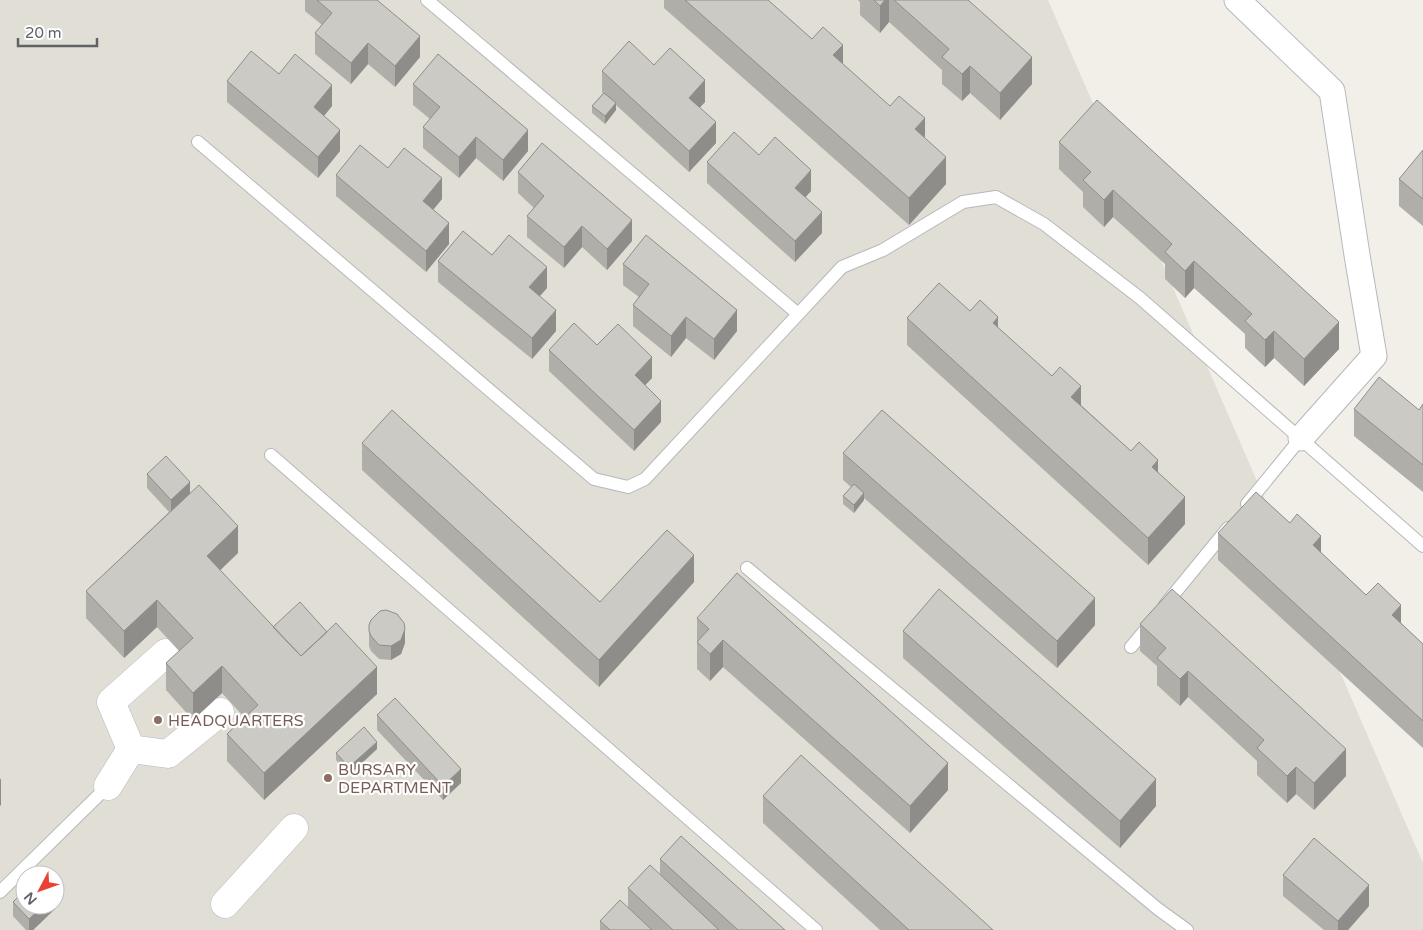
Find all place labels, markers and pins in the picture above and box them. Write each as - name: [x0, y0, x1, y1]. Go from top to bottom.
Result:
- place label: HEADQUARTERS: [168, 711, 304, 731]
- marker: HEADQUARTERS: [152, 714, 164, 726]
- place label: BURSARY DEPARTMENT: [338, 760, 452, 798]
- marker: BURSARY DEPARTMENT: [322, 772, 334, 784]

